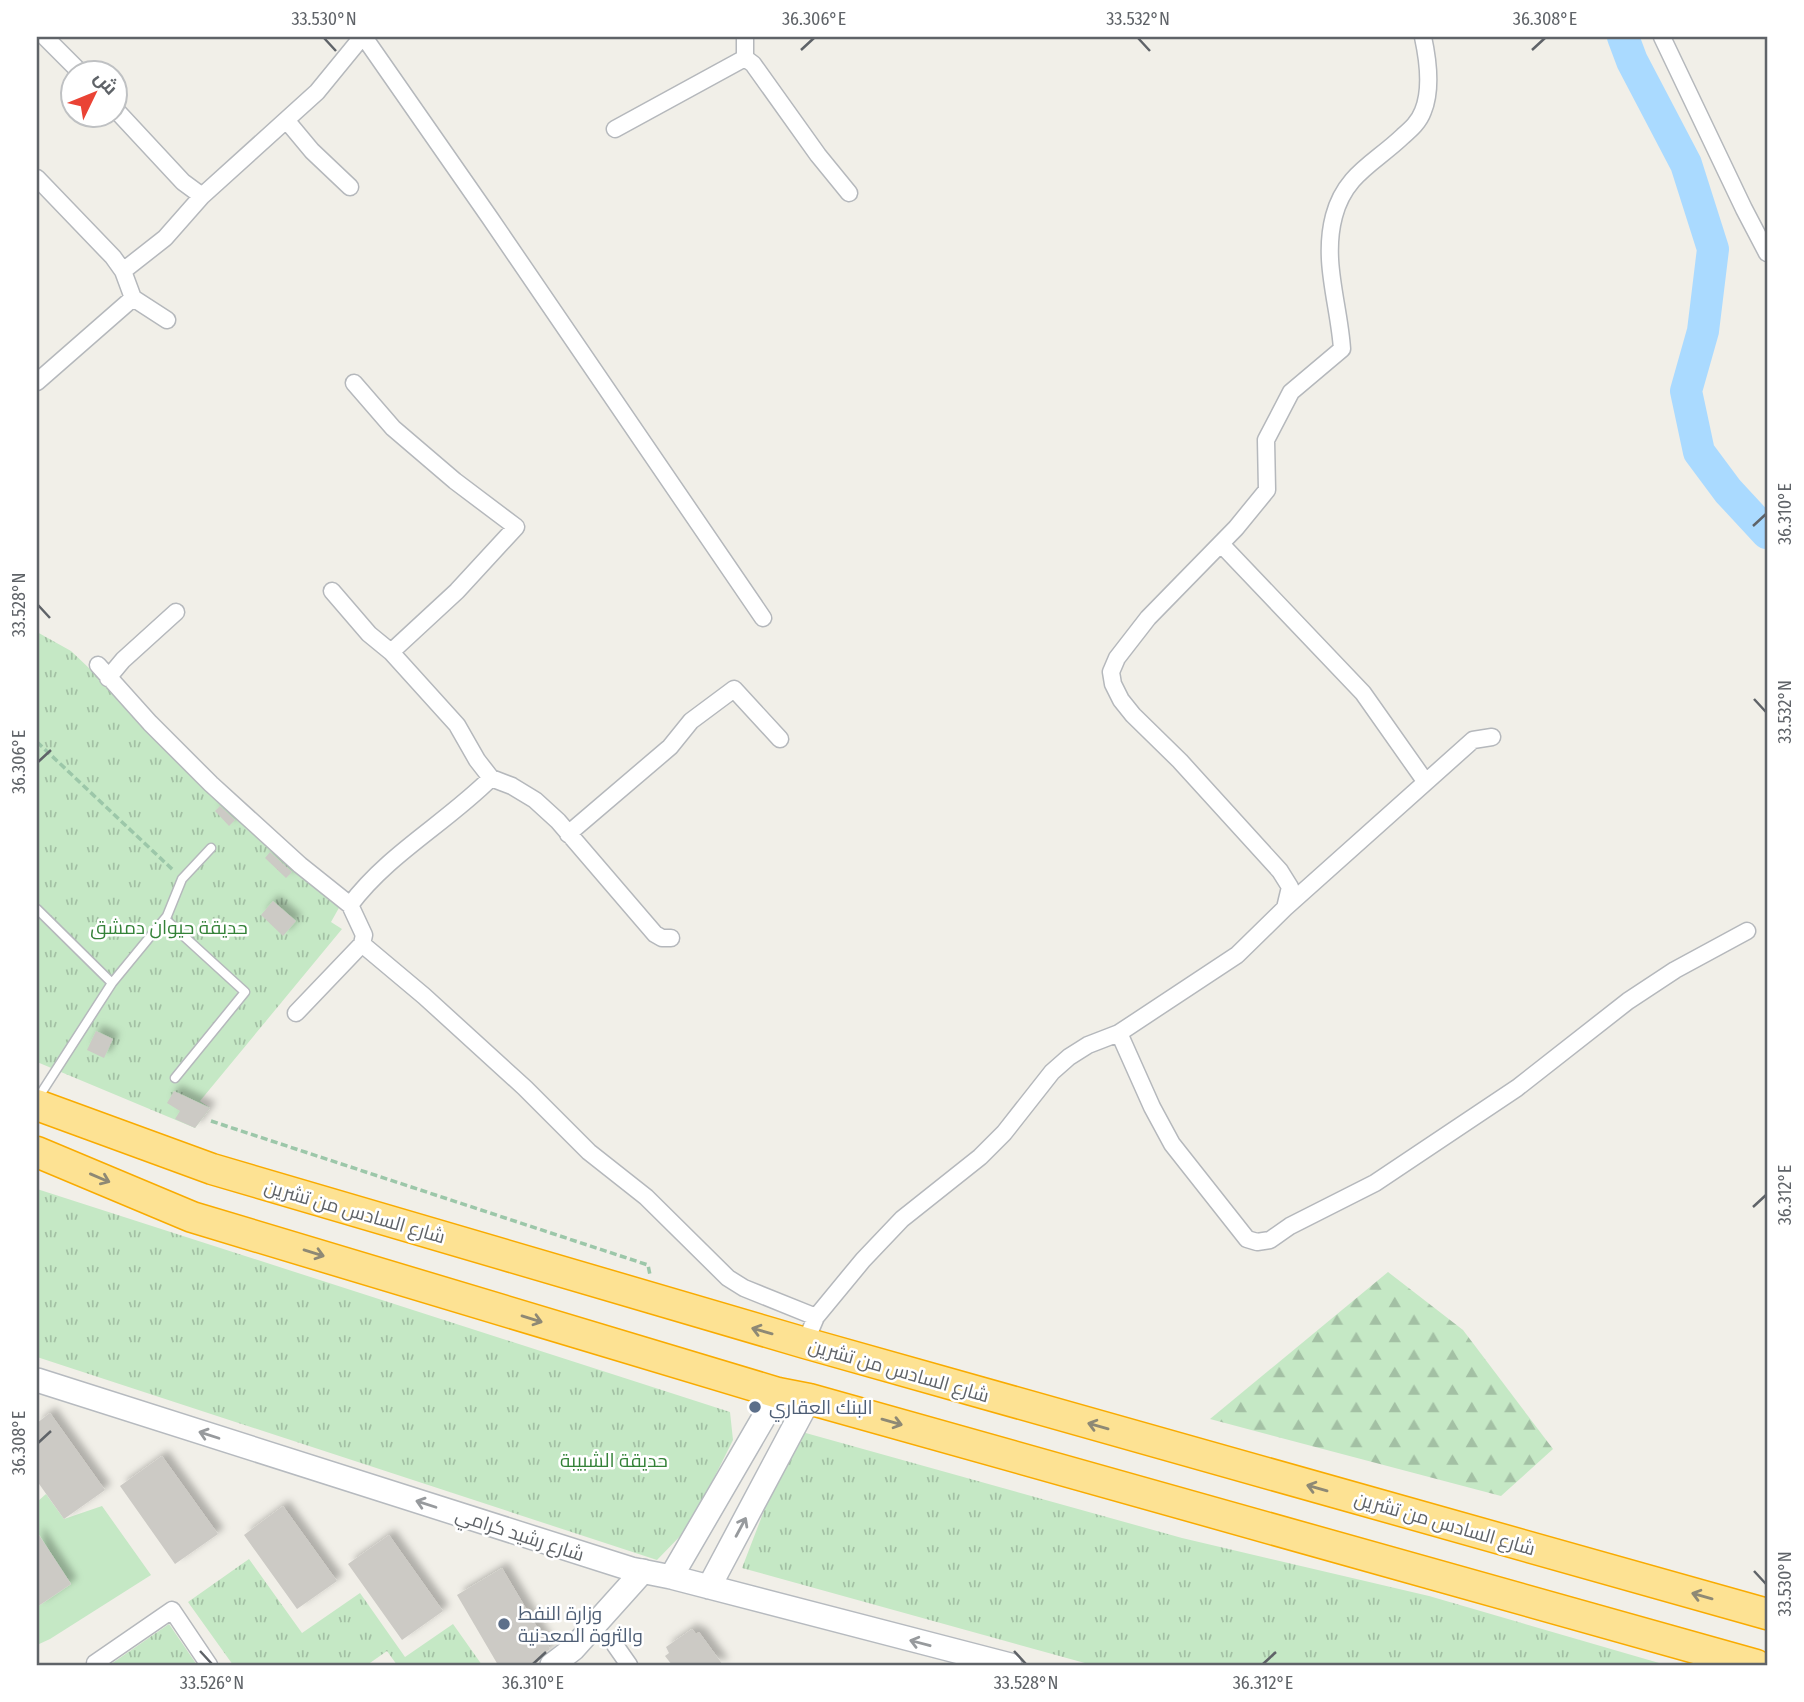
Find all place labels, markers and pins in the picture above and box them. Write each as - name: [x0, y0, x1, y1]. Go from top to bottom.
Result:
- place label: البنك العقاري: [769, 1396, 873, 1422]
- marker: البنك العقاري: [747, 1399, 763, 1415]
- place label: وزارة النفط والثروة المعدنية: [518, 1602, 643, 1647]
- marker: وزارة النفط والثروة المعدنية: [496, 1616, 512, 1632]

